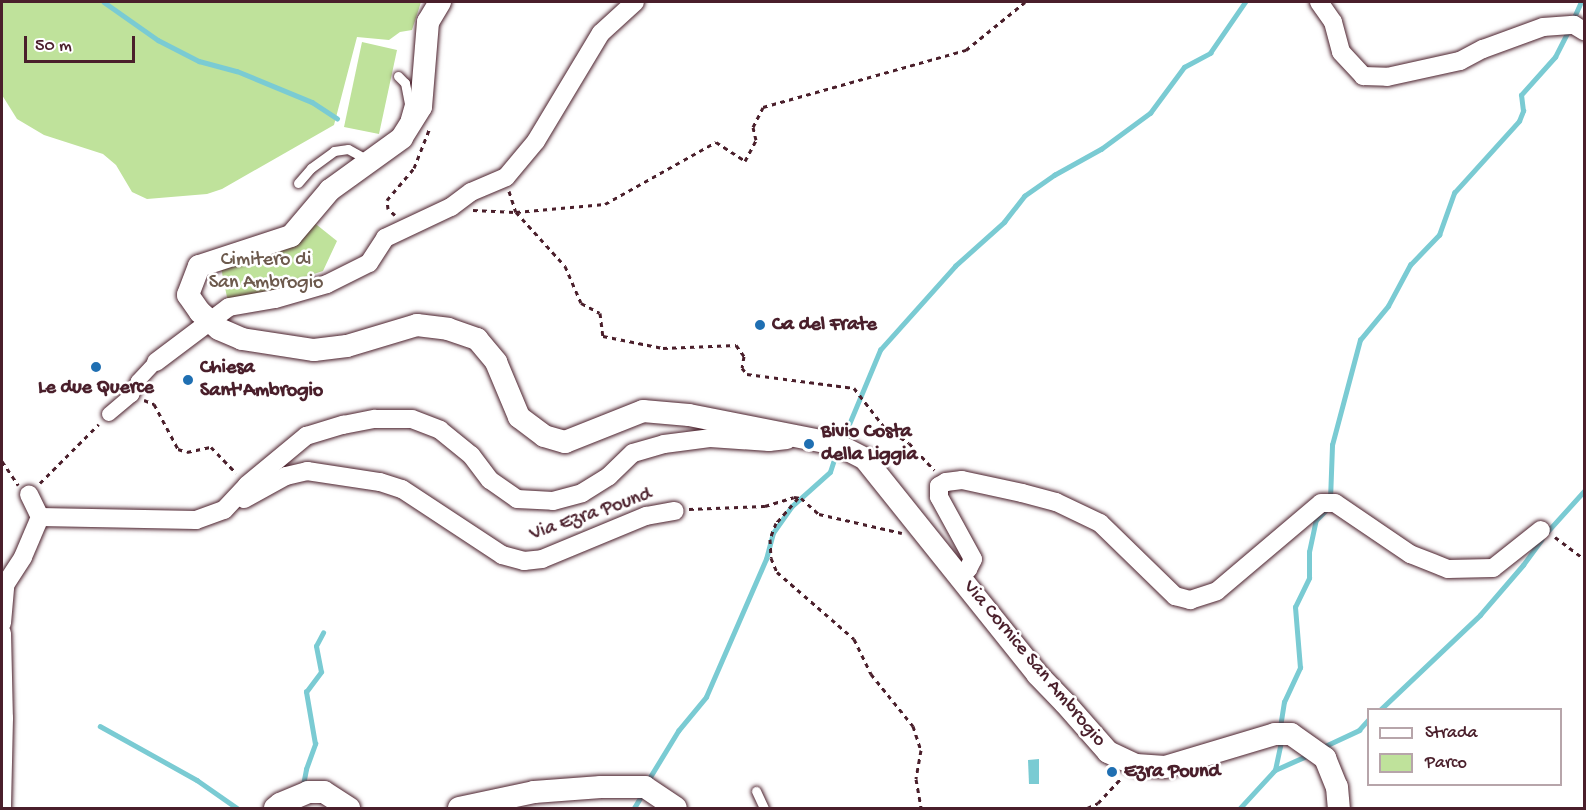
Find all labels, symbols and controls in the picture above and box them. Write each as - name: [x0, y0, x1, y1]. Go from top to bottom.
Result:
- scale bar: [27, 24, 138, 62]
- text: 50 m: [35, 36, 72, 57]
- park label: Cimitero di San Ambrogio: [209, 248, 323, 295]
- place label: Ca del Frate: [772, 313, 877, 337]
- marker: Ca del Frate: [753, 318, 767, 332]
- place label: Chiesa Sant'Ambrogio: [200, 356, 323, 403]
- marker: Le due Querce: [89, 360, 103, 374]
- marker: Chiesa Sant'Ambrogio: [181, 373, 195, 387]
- place label: Le due Querce: [38, 376, 154, 400]
- place label: Bivio Costa della Liggia: [821, 420, 918, 467]
- marker: Bivio Costa della Liggia: [802, 437, 816, 451]
- street label: Via Ezra Pound: [527, 483, 655, 547]
- street label: Via Cornice San Ambrogio: [957, 576, 1111, 752]
- legend: [1367, 708, 1562, 786]
- text: Strada: [1425, 723, 1478, 744]
- text: Parco: [1425, 753, 1467, 774]
- place label: Ezra Pound: [1124, 760, 1220, 784]
- marker: Ezra Pound: [1105, 765, 1119, 779]

